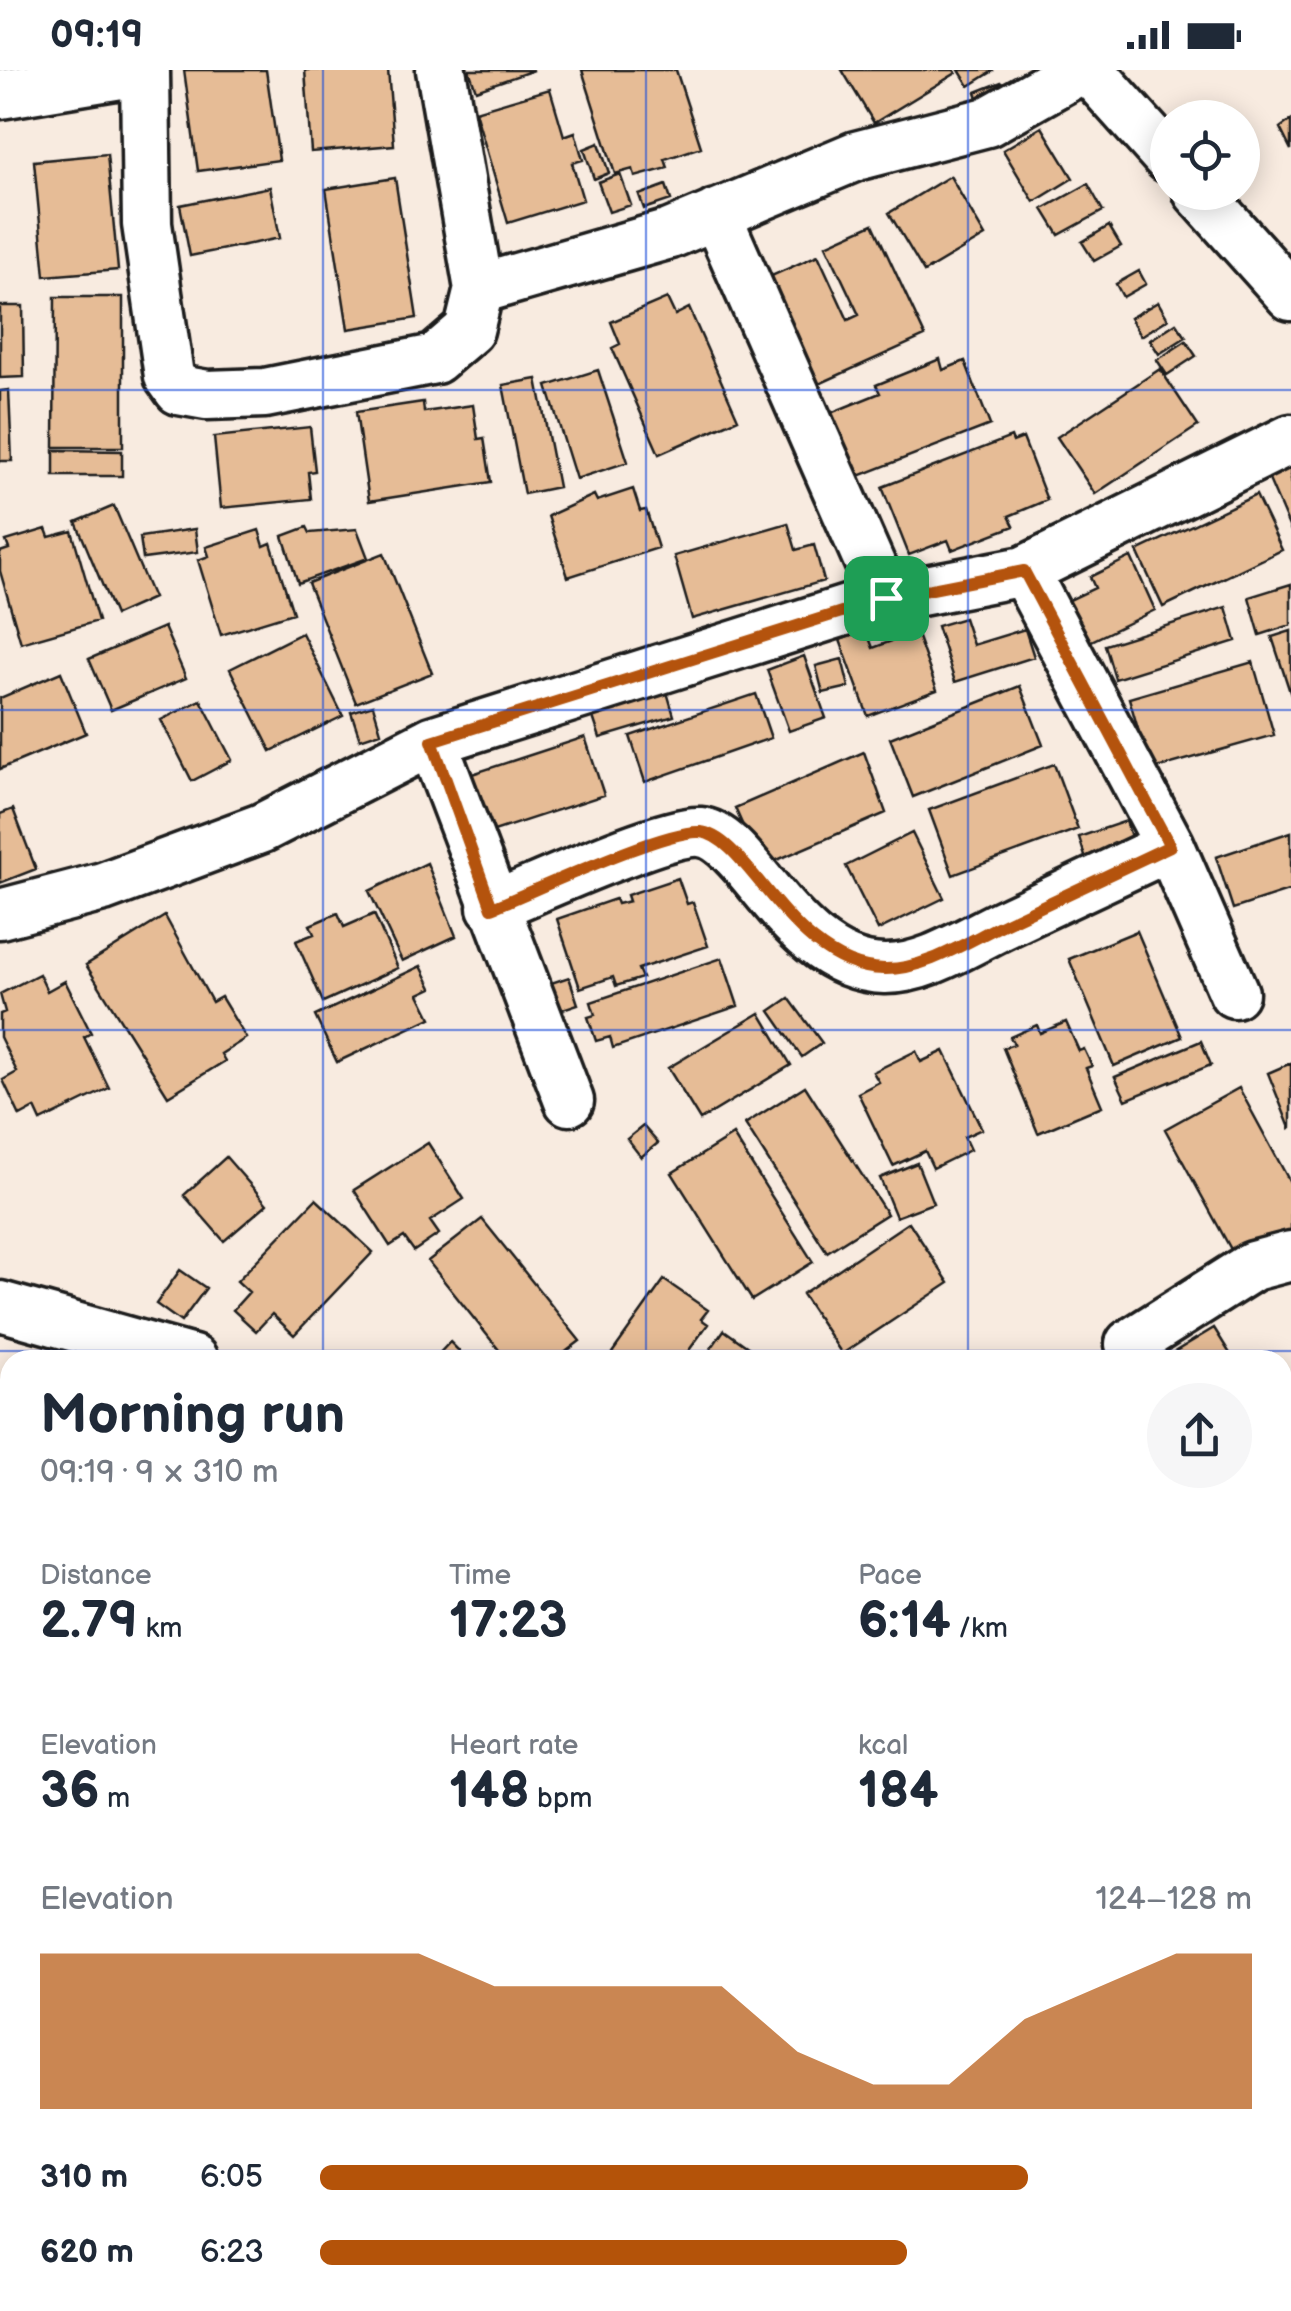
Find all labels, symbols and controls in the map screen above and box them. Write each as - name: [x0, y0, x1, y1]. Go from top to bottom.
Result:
- text: 09:19: [50, 13, 143, 58]
- map controls: [1150, 100, 1260, 210]
- button: locate: [1150, 100, 1260, 210]
- pin: [844, 556, 929, 641]
- icon: arrive: [859, 571, 914, 626]
- text: Morning run: [40, 1382, 345, 1449]
- button: share: [1147, 1383, 1252, 1488]
- text: 09:19 · 9 × 310 m: [40, 1453, 279, 1492]
- text: Distance: [40, 1559, 152, 1592]
- text: Time: [449, 1559, 511, 1592]
- text: Pace: [858, 1559, 922, 1592]
- text: 2.79: [40, 1592, 138, 1652]
- text: 17:23: [449, 1592, 568, 1652]
- text: 6:14: [858, 1592, 951, 1652]
- text: km: [138, 1612, 182, 1645]
- text: /km: [951, 1612, 1008, 1645]
- text: Elevation: [40, 1729, 157, 1762]
- text: Heart rate: [449, 1729, 578, 1762]
- text: kcal: [858, 1729, 908, 1762]
- text: 36: [40, 1762, 100, 1822]
- text: 148: [449, 1762, 530, 1822]
- text: 184: [858, 1762, 939, 1822]
- text: m: [100, 1782, 130, 1815]
- text: bpm: [530, 1782, 592, 1815]
- text: Elevation: [40, 1880, 173, 1919]
- text: 124–128 m: [1096, 1880, 1252, 1919]
- text: 310 m: [40, 2158, 128, 2197]
- text: 6:05: [200, 2158, 263, 2197]
- text: 620 m: [40, 2233, 134, 2272]
- text: 6:23: [200, 2233, 264, 2272]

